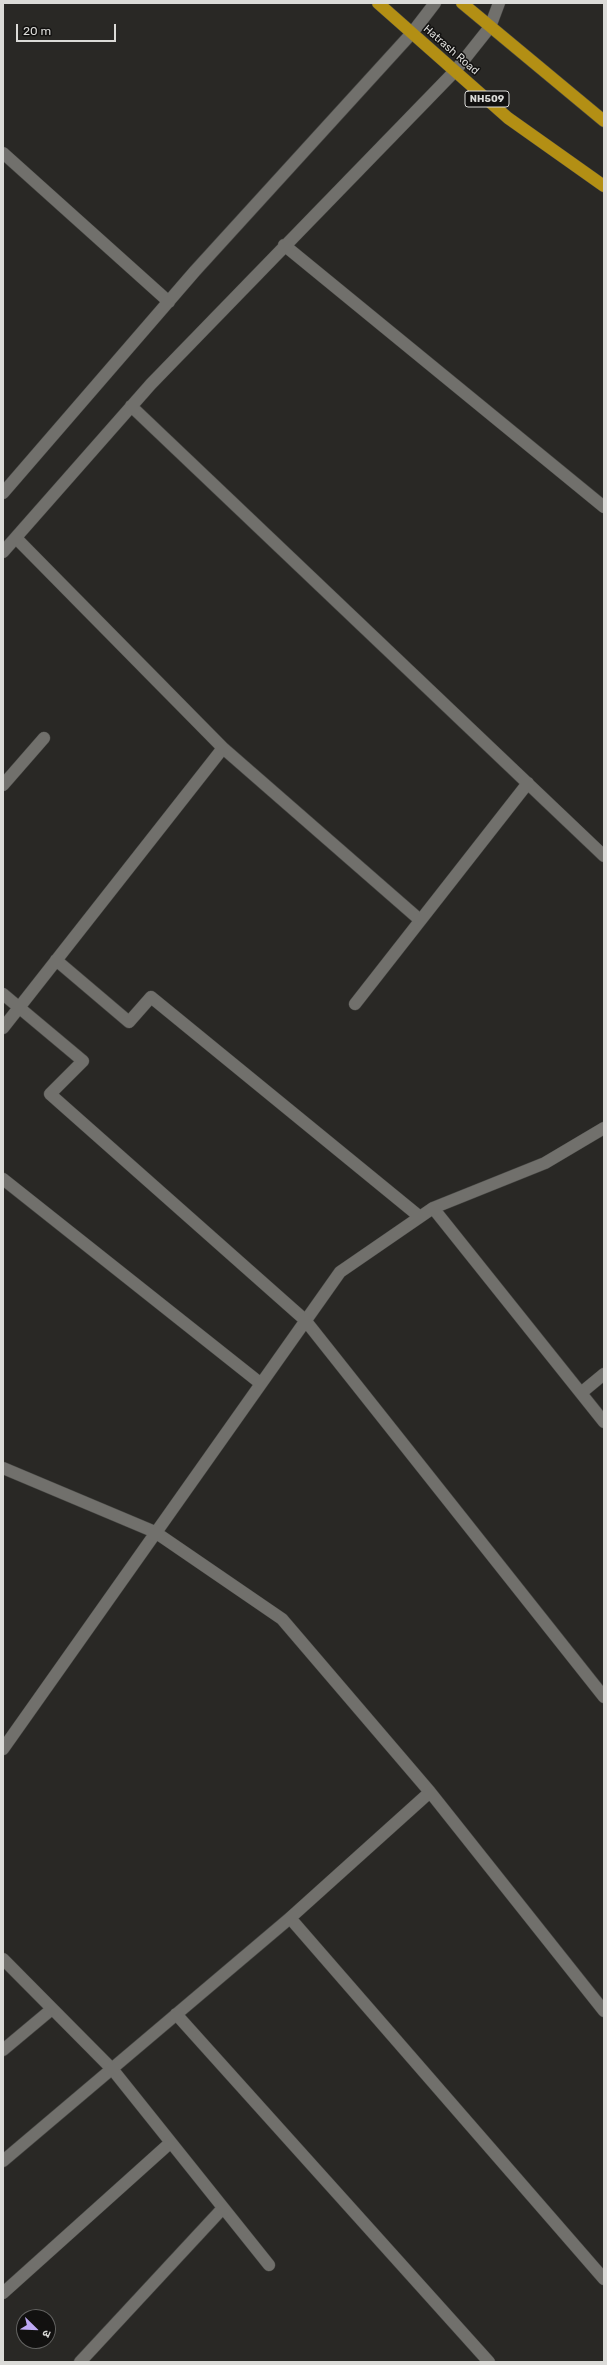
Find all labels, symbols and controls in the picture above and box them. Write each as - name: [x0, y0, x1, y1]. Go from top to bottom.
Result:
- scale bar: [18, 16, 118, 42]
- street label: Hatrash Road: [420, 22, 482, 78]
- text: 20 m: [23, 24, 51, 38]
- road number: NH509: [465, 91, 509, 107]
- north arrow: [16, 2309, 56, 2349]
- text: उ: [39, 2328, 54, 2339]

